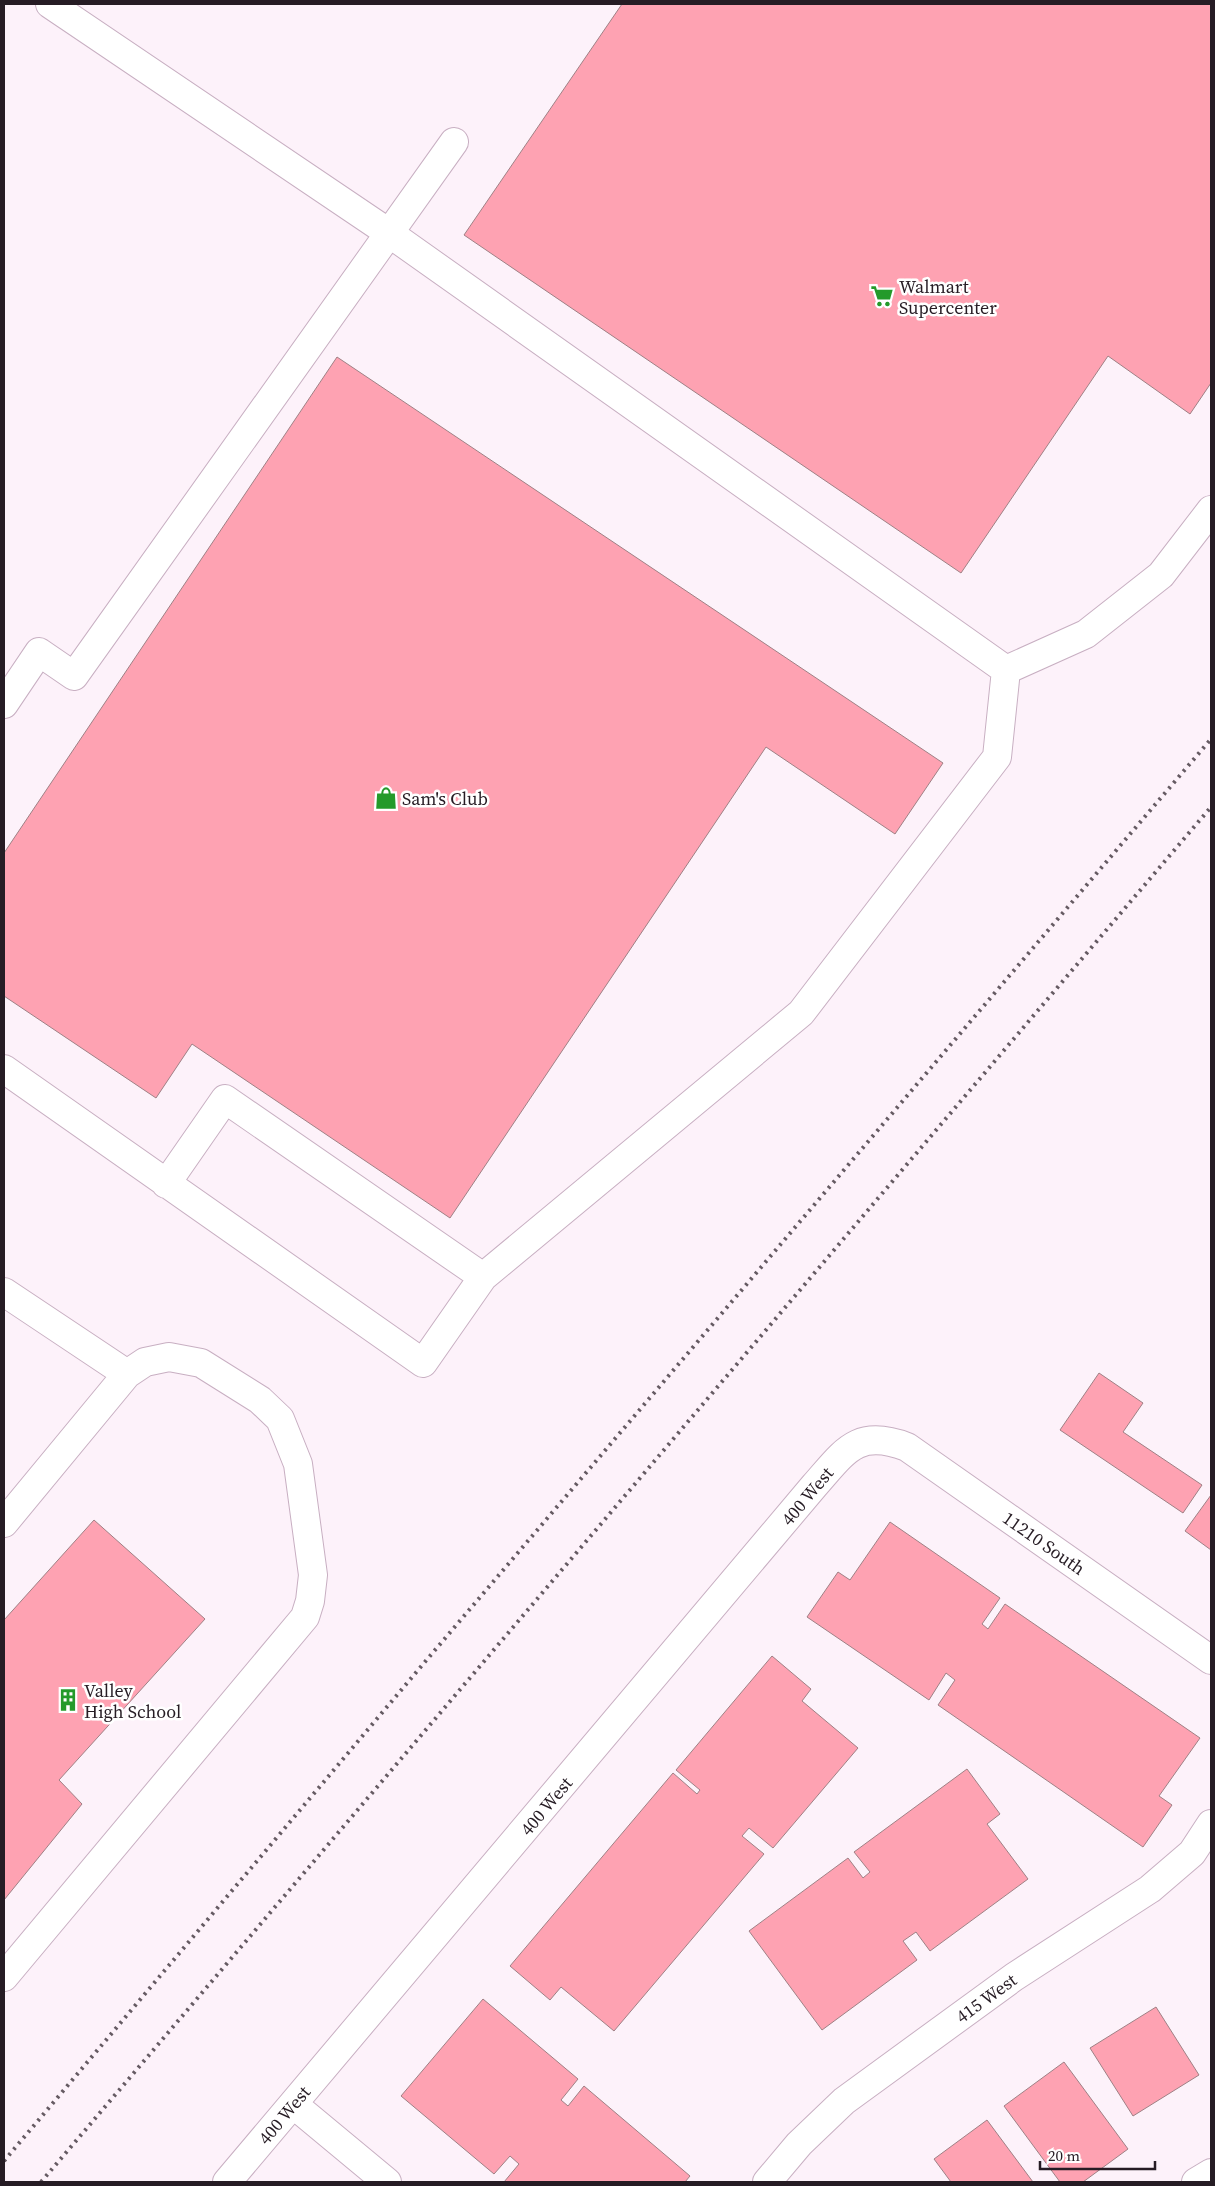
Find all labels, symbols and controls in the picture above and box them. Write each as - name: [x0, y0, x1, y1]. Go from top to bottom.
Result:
- place label: Walmart Supercenter: [899, 274, 997, 320]
- supermarket icon: Walmart Supercenter: [869, 283, 895, 309]
- shop icon: Sam's Club: [373, 785, 399, 811]
- place label: Sam's Club: [402, 786, 488, 811]
- street label: 400 West: [775, 1461, 839, 1531]
- street label: 11210 South: [998, 1505, 1090, 1581]
- place label: Valley High School: [84, 1678, 181, 1724]
- building icon: Valley High School: [55, 1687, 81, 1713]
- street label: 400 West: [514, 1771, 578, 1841]
- street label: 415 West: [951, 1967, 1022, 2029]
- street label: 400 West: [252, 2080, 316, 2150]
- scale bar: [1040, 2138, 1155, 2170]
- text: 20 m: [1048, 2145, 1080, 2166]

